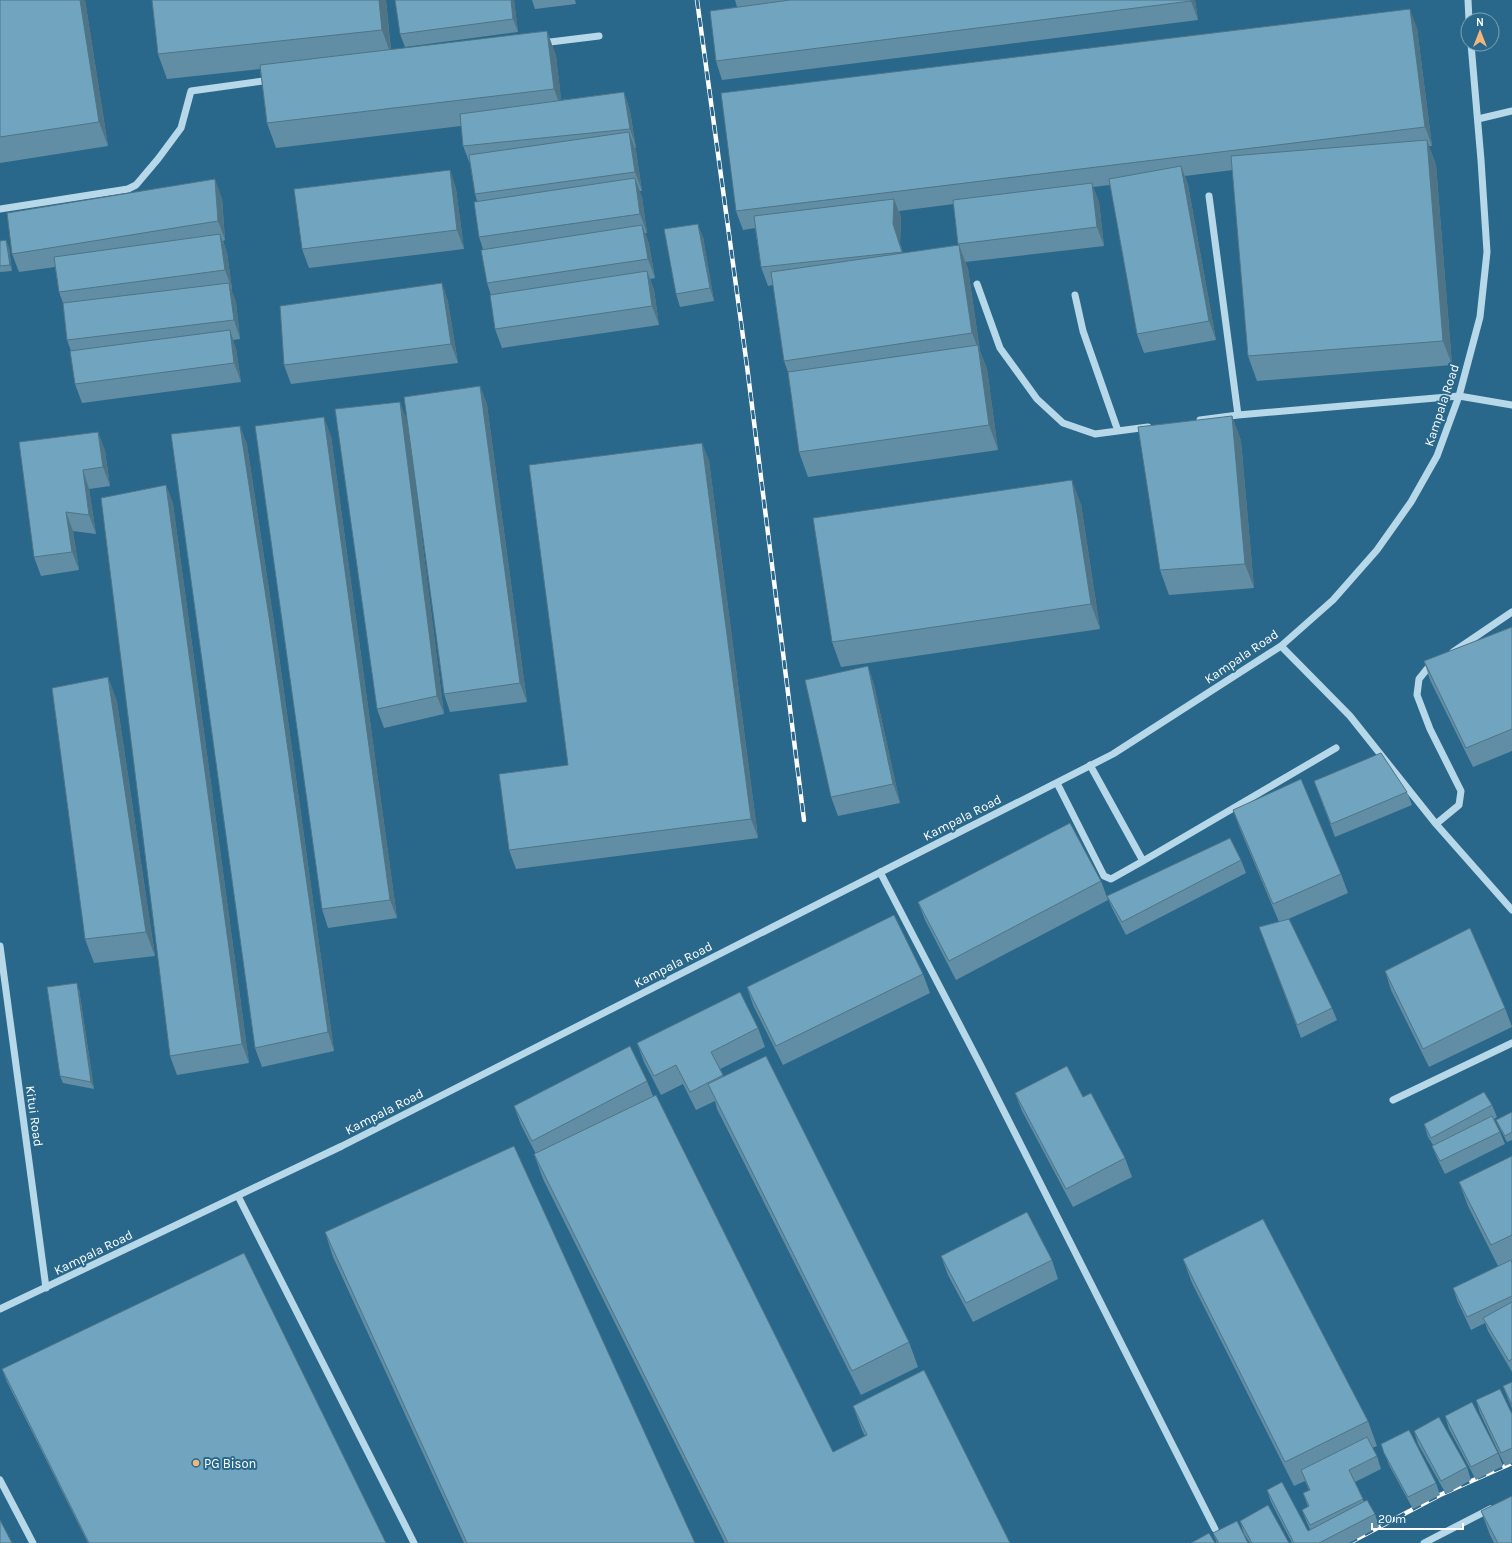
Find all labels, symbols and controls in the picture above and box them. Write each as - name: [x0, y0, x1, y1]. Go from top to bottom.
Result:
- north arrow: [1460, 12, 1500, 52]
- text: N: [1476, 16, 1484, 29]
- street label: Kampala Road: [1421, 362, 1462, 448]
- street label: Kampala Road: [1202, 626, 1281, 687]
- street label: Kampala Road: [921, 791, 1004, 844]
- street label: Kampala Road: [632, 938, 715, 991]
- street label: Kitui Road: [23, 1085, 46, 1148]
- street label: Kampala Road: [343, 1085, 426, 1138]
- street label: Kampala Road: [51, 1227, 135, 1278]
- place label: PG Bison: [204, 1456, 256, 1471]
- marker: PG Bison: [191, 1458, 201, 1468]
- scale bar: [1372, 1505, 1463, 1531]
- text: 20 m: [1378, 1512, 1406, 1526]

